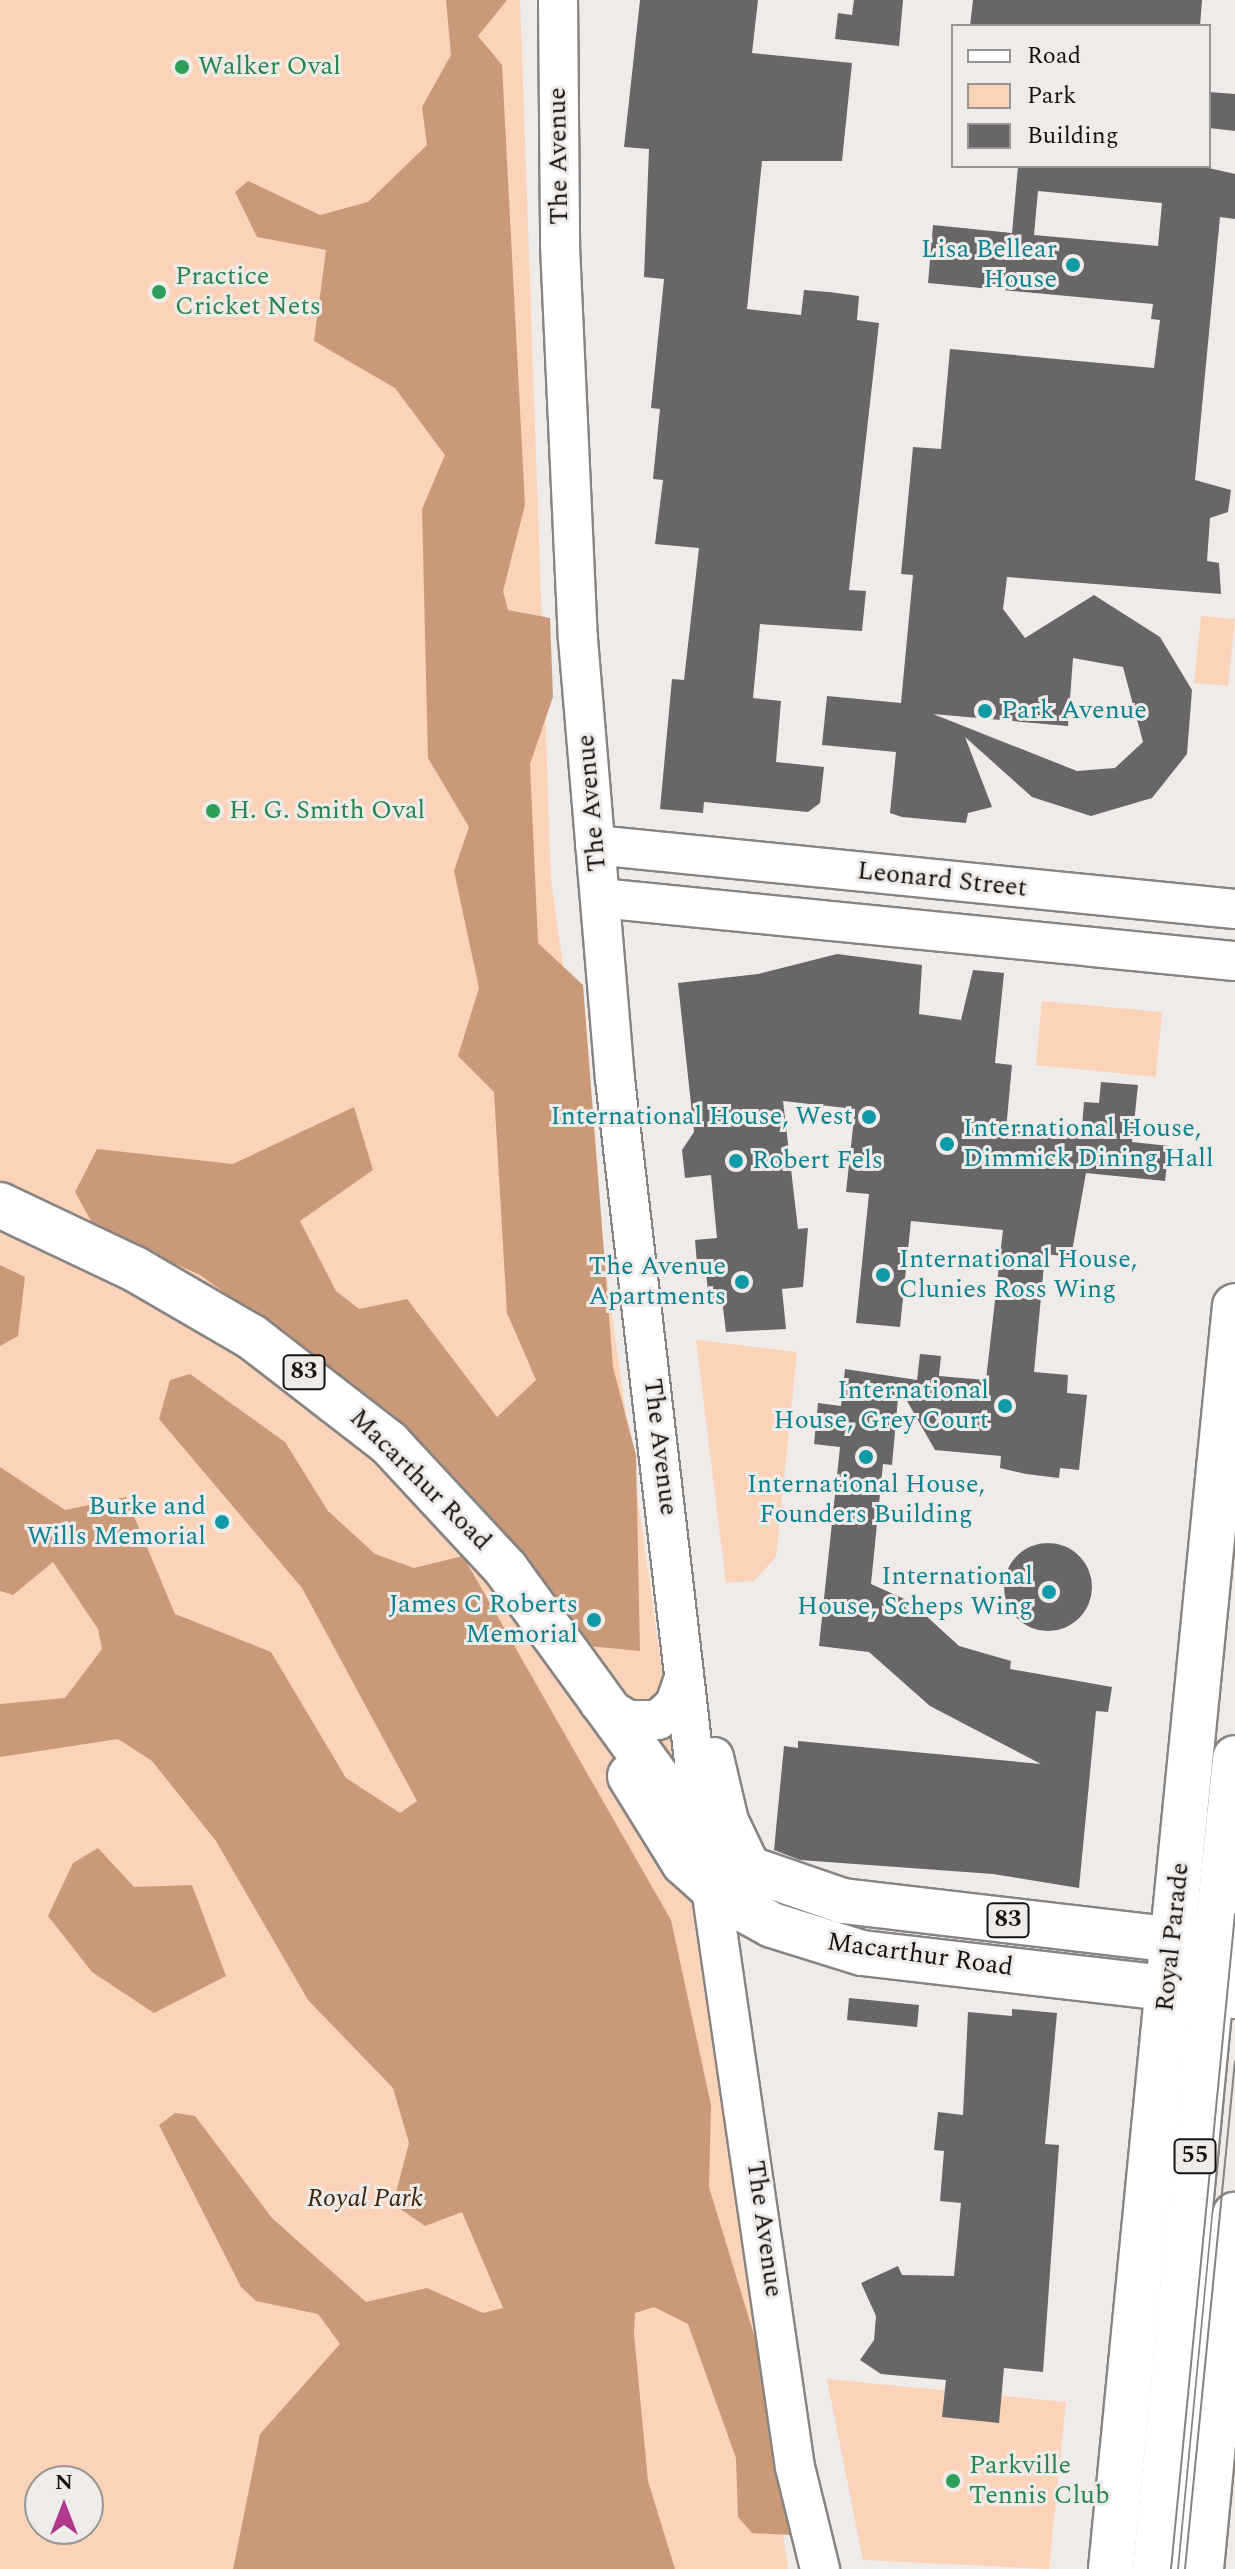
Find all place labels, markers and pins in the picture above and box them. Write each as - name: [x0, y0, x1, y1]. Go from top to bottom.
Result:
- place label: Walker Oval: [198, 51, 341, 83]
- marker: Walker Oval: [173, 58, 191, 76]
- place label: Lisa Bellear House: [921, 234, 1057, 296]
- marker: Lisa Bellear House: [1064, 256, 1082, 274]
- place label: Practice Cricket Nets: [175, 261, 321, 322]
- marker: Practice Cricket Nets: [150, 283, 168, 301]
- place label: Park Avenue: [1001, 695, 1147, 727]
- marker: Park Avenue: [976, 702, 994, 720]
- place label: H. G. Smith Oval: [229, 795, 425, 827]
- marker: H. G. Smith Oval: [204, 802, 222, 820]
- place label: International House, West: [551, 1101, 853, 1133]
- marker: International House, West: [860, 1108, 878, 1126]
- place label: International House, Dimmick Dining Hall: [963, 1113, 1214, 1174]
- marker: International House, Dimmick Dining Hall: [938, 1135, 956, 1153]
- place label: Robert Fels: [752, 1145, 883, 1177]
- marker: Robert Fels: [727, 1152, 745, 1170]
- place label: International House, Clunies Ross Wing: [899, 1244, 1137, 1306]
- place label: The Avenue Apartments: [588, 1251, 726, 1312]
- marker: International House, Clunies Ross Wing: [874, 1266, 892, 1284]
- marker: The Avenue Apartments: [733, 1273, 751, 1291]
- place label: International House, Grey Court: [774, 1375, 989, 1436]
- marker: International House, Grey Court: [996, 1397, 1014, 1415]
- marker: International House, Founders Building: [857, 1448, 875, 1466]
- place label: International House, Founders Building: [747, 1469, 985, 1530]
- place label: Burke and Wills Memorial: [27, 1491, 206, 1552]
- marker: Burke and Wills Memorial: [213, 1513, 231, 1531]
- place label: International House, Scheps Wing: [797, 1561, 1033, 1622]
- marker: International House, Scheps Wing: [1040, 1583, 1058, 1601]
- place label: James C Roberts Memorial: [389, 1589, 578, 1650]
- marker: James C Roberts Memorial: [585, 1611, 603, 1629]
- place label: Parkville Tennis Club: [969, 2450, 1109, 2512]
- marker: Parkville Tennis Club: [944, 2472, 962, 2490]

